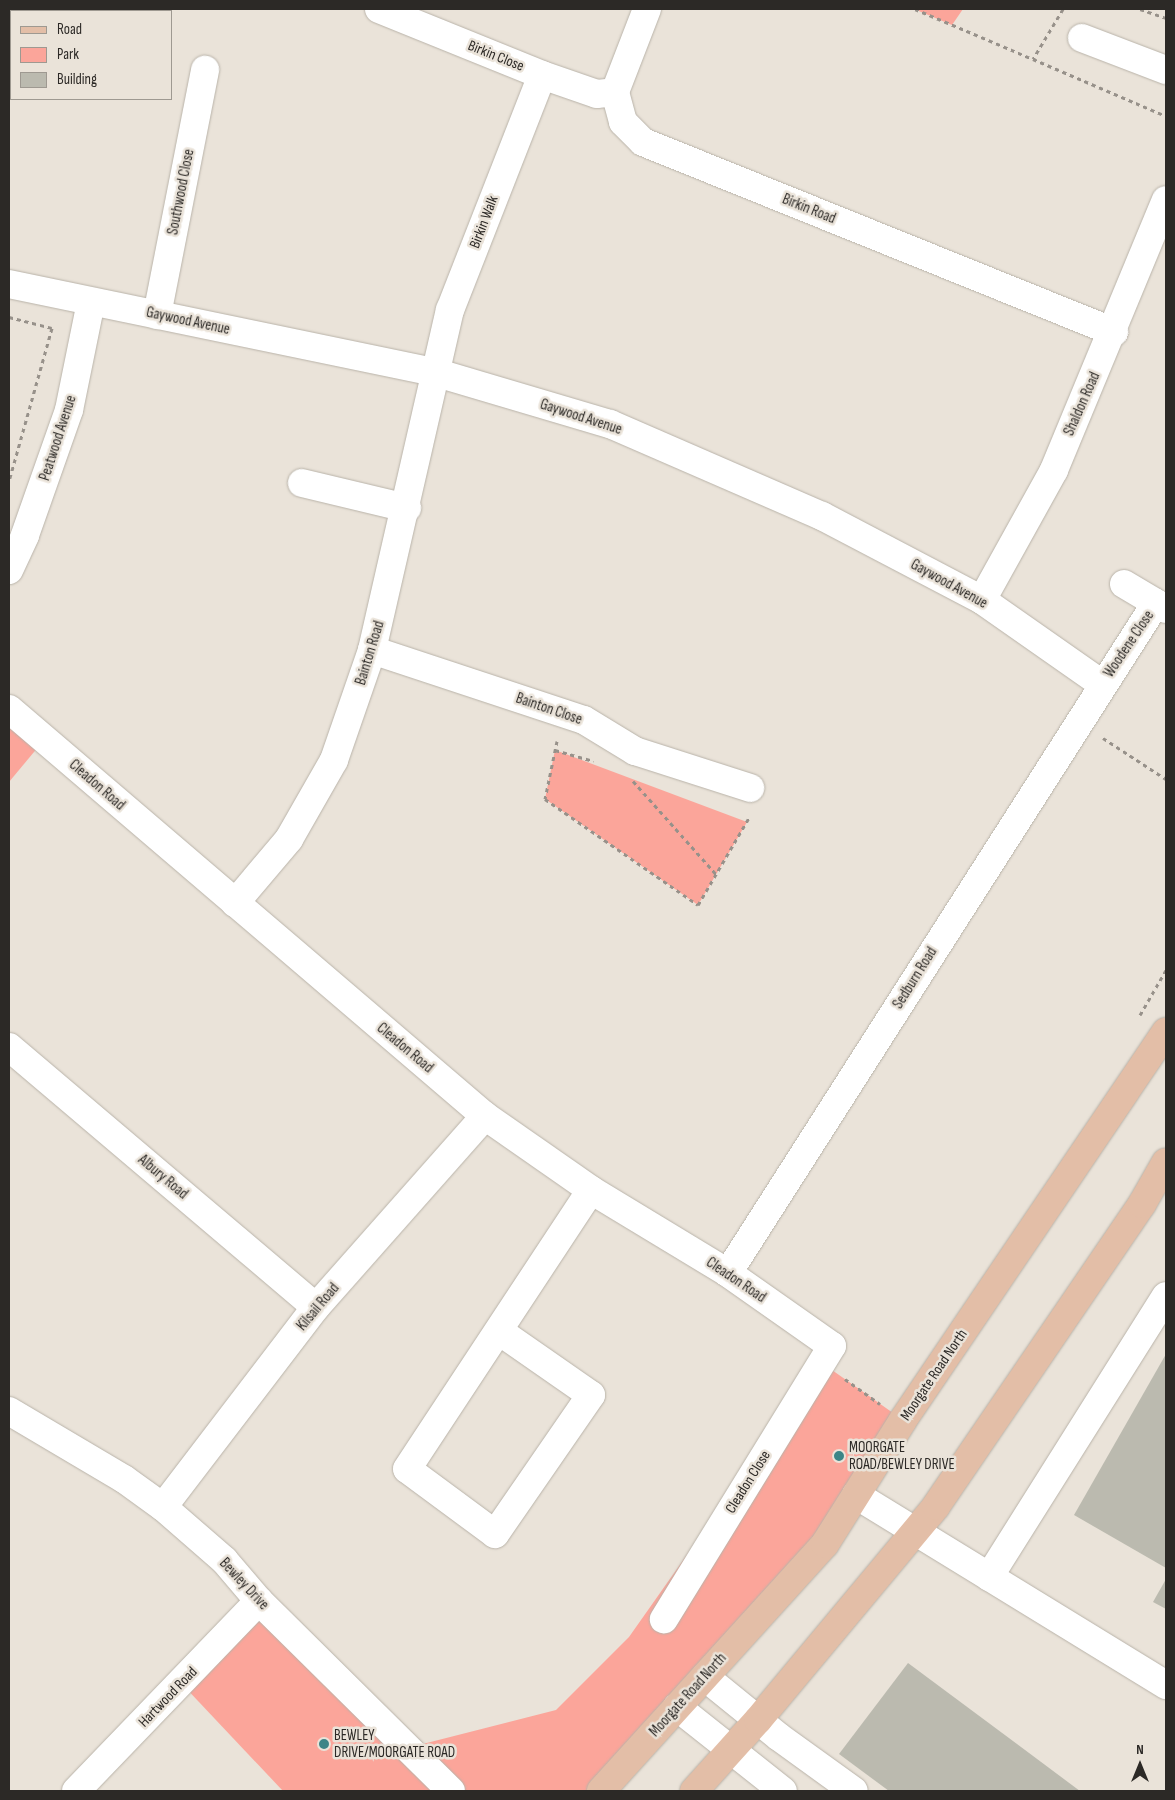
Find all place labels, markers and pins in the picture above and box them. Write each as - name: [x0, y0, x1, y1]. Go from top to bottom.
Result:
- place label: MOORGATE ROAD/BEWLEY DRIVE: [849, 1438, 955, 1473]
- marker: MOORGATE ROAD/BEWLEY DRIVE: [833, 1450, 845, 1462]
- place label: BEWLEY DRIVE/MOORGATE ROAD: [334, 1726, 455, 1761]
- marker: BEWLEY DRIVE/MOORGATE ROAD: [318, 1738, 330, 1750]

